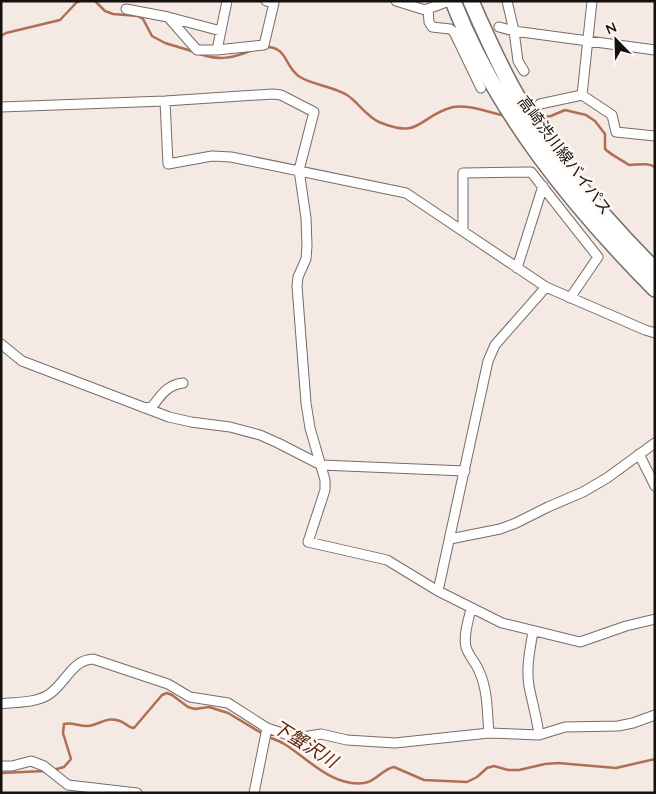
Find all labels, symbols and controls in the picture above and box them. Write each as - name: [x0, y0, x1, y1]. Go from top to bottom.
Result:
- north arrow: [591, 15, 641, 65]
- text: N: [603, 18, 619, 38]
- street label: 高崎渋川線バイパス: [514, 92, 616, 218]
- water label: 下蟹沢川: [269, 715, 344, 773]

